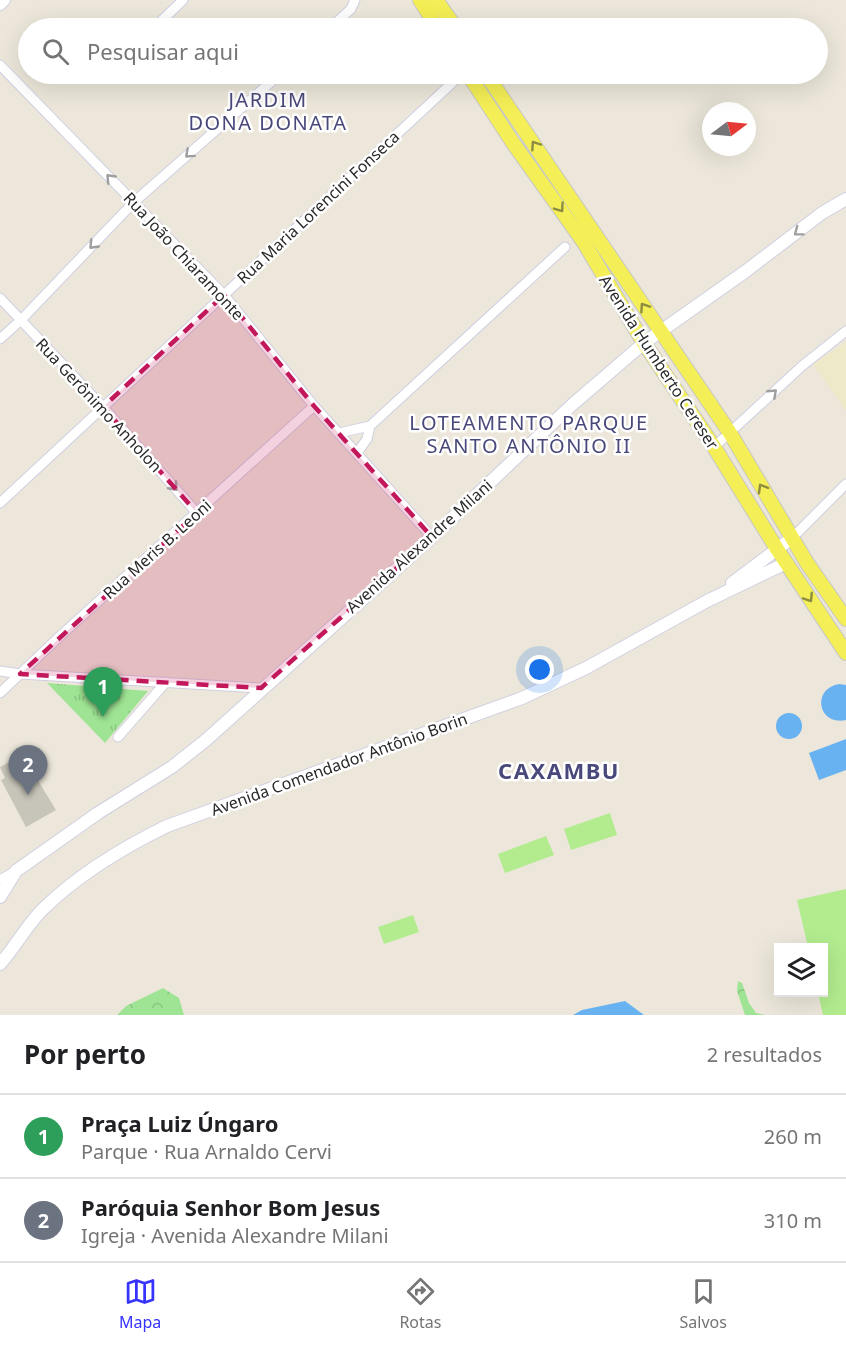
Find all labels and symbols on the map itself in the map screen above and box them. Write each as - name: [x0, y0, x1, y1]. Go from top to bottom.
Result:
- district label: JARDIM DONA DONATA: [188, 86, 348, 136]
- north arrow: [702, 102, 756, 156]
- street label: Rua Maria Lorencini Fonseca: [232, 126, 404, 288]
- one-way arrow: [531, 141, 542, 152]
- one-way arrow: [185, 147, 196, 158]
- one-way arrow: [106, 174, 117, 184]
- street label: Rua João Chiaramonte: [119, 187, 249, 325]
- one-way arrow: [553, 202, 564, 213]
- one-way arrow: [793, 225, 804, 236]
- one-way arrow: [90, 237, 101, 248]
- street label: Avenida Humberto Cereser: [594, 271, 724, 454]
- one-way arrow: [640, 302, 651, 313]
- street label: Rua Gerônimo Anholon: [31, 333, 167, 477]
- one-way arrow: [766, 389, 777, 400]
- district label: LOTEAMENTO PARQUE SANTO ANTÔNIO II: [409, 409, 649, 459]
- street label: Avenida Alexandre Milani: [341, 474, 497, 618]
- one-way arrow: [167, 480, 178, 491]
- one-way arrow: [758, 483, 769, 494]
- street label: Rua Meris B. Leoni: [98, 494, 216, 604]
- one-way arrow: [802, 591, 813, 602]
- your location: [525, 655, 554, 684]
- pin: 1: [84, 668, 122, 717]
- street label: Avenida Comendador Antônio Borin: [208, 707, 470, 821]
- pin: 2: [9, 746, 48, 795]
- district label: CAXAMBU: [498, 755, 620, 785]

